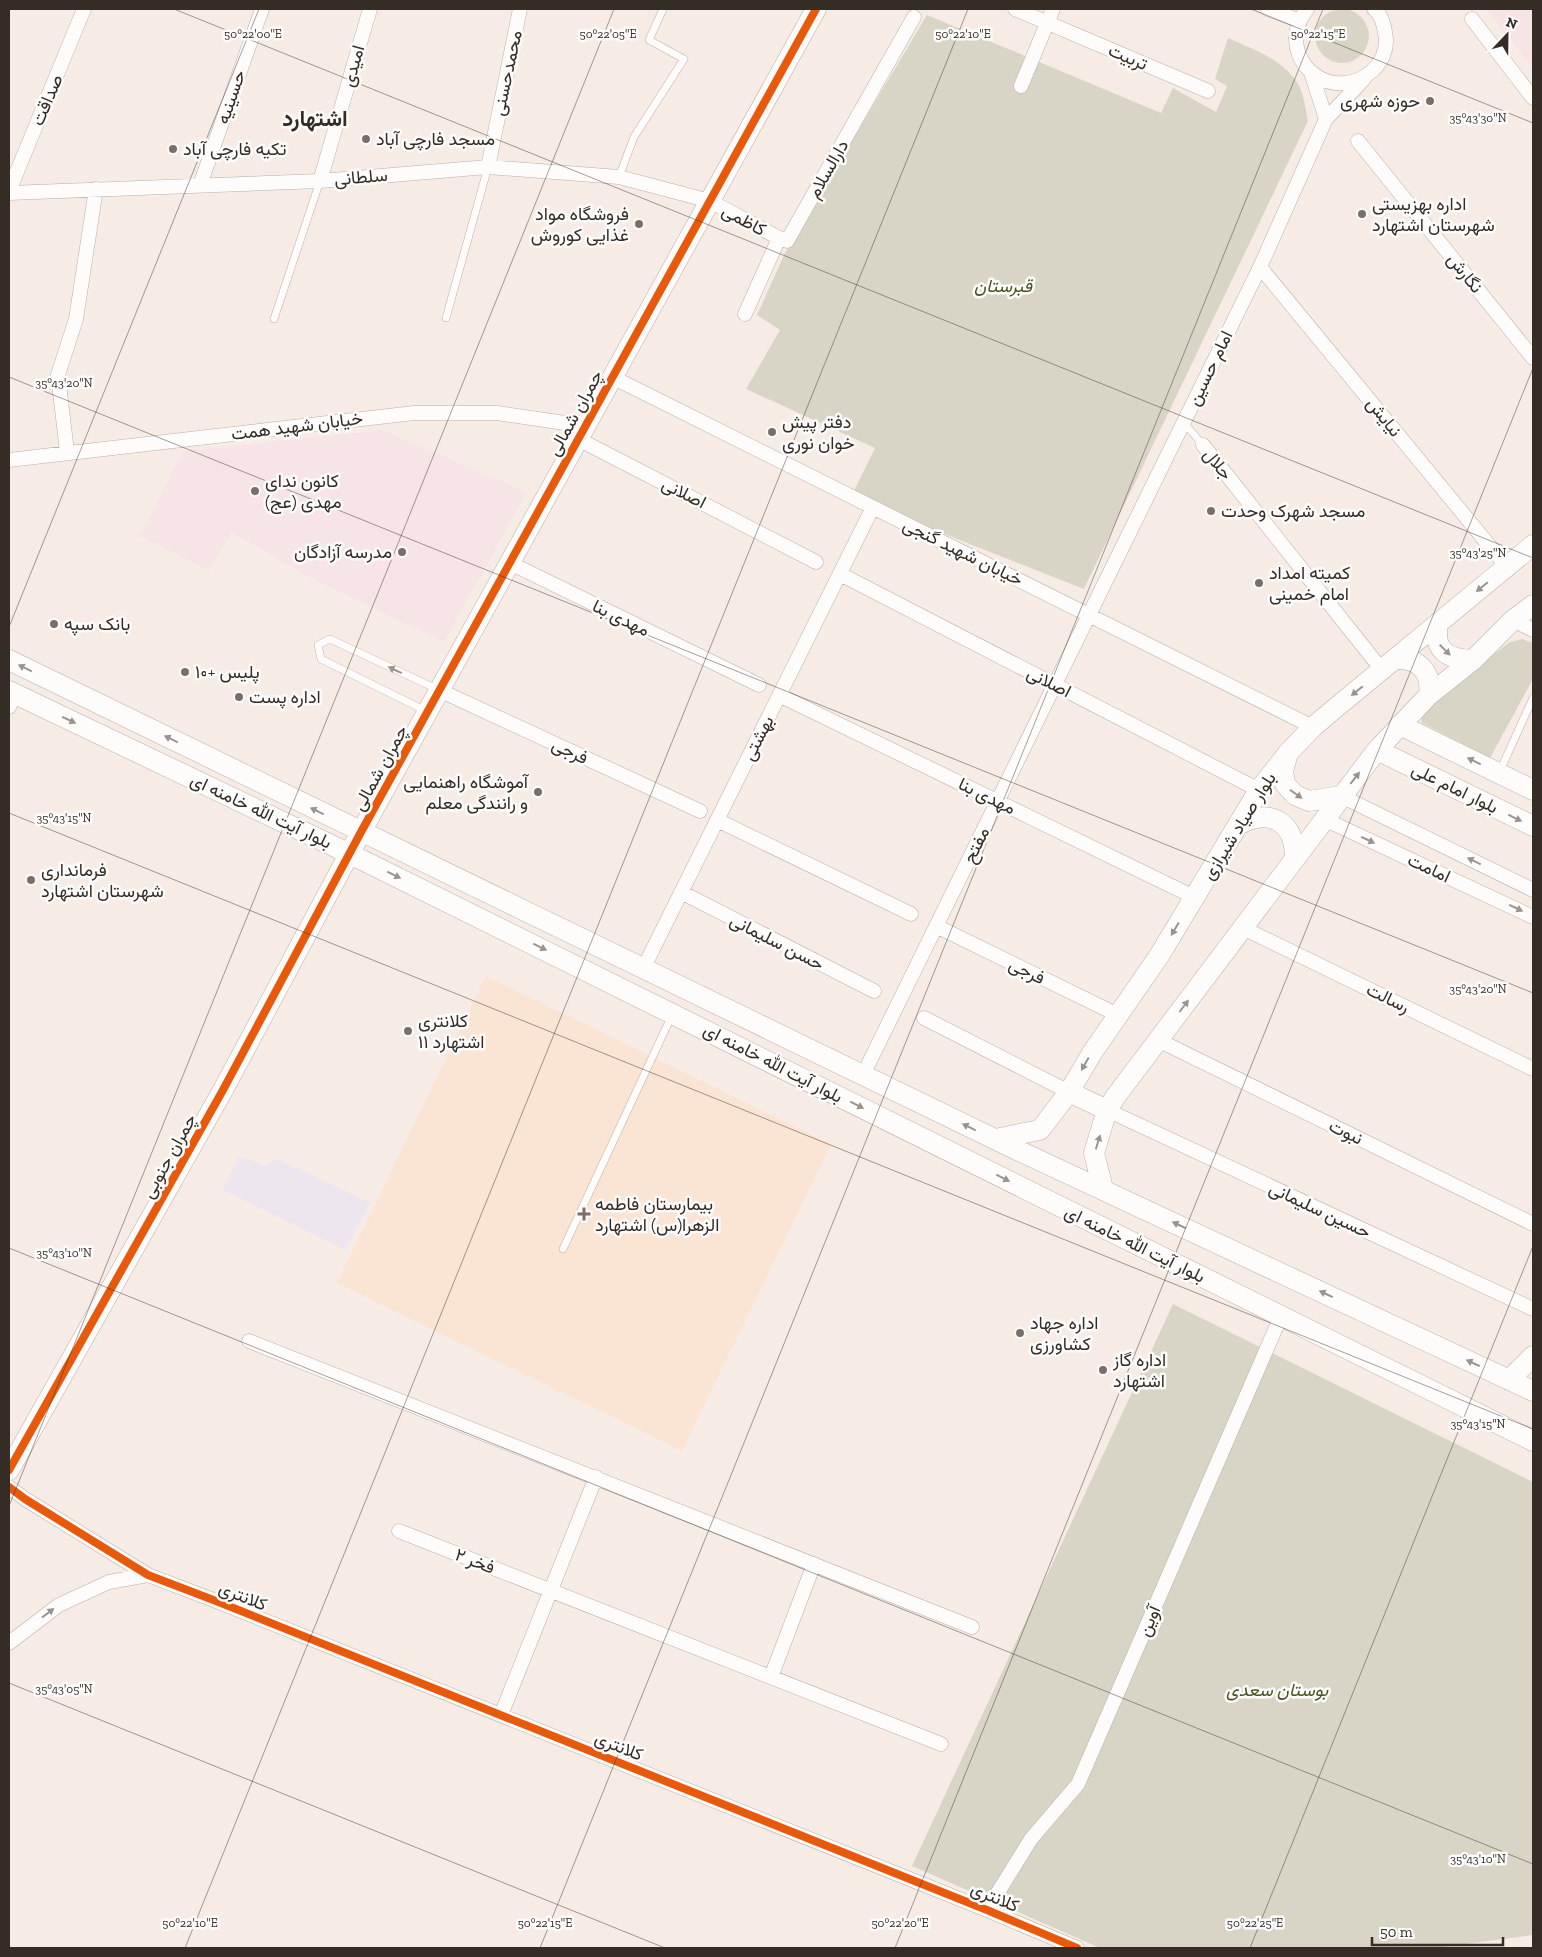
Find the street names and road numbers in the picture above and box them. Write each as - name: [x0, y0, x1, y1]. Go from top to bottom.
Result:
- street label: محمدحسنی: [487, 28, 527, 118]
- street label: تربیت: [1105, 39, 1151, 75]
- street label: امیدی: [337, 43, 369, 89]
- street label: حسینیه: [212, 67, 250, 127]
- street label: صداقت: [26, 71, 68, 129]
- street label: دارالسلام: [803, 136, 854, 203]
- street label: سلطانی: [333, 164, 389, 190]
- street label: کاظمی: [718, 199, 770, 241]
- street label: نگارش: [1442, 249, 1488, 297]
- street label: امام حسین: [1182, 327, 1238, 410]
- street label: چمران شمالی: [542, 366, 608, 460]
- street label: نیایش: [1362, 393, 1406, 441]
- street label: خیابان شهید همت: [230, 407, 364, 445]
- street label: جلال: [1199, 444, 1237, 484]
- street label: اصلانی: [658, 473, 710, 513]
- street label: خیابان شهید گنجی: [899, 513, 1027, 591]
- street label: مهدی بنا: [589, 595, 653, 641]
- street label: اصلانی: [1023, 662, 1075, 702]
- street label: بهشتی: [737, 712, 779, 764]
- street label: چمران شمالی: [347, 721, 413, 815]
- street label: فرجی: [548, 733, 592, 769]
- street label: بلوار امام علی: [1408, 758, 1502, 819]
- street label: بلوار صیاد شیرازی: [1197, 768, 1281, 884]
- street label: بلوار آیت الله خامنه ای: [187, 769, 335, 853]
- street label: مهدی بنا: [955, 773, 1019, 819]
- street label: مفتح: [958, 823, 995, 867]
- street label: امامت: [1404, 849, 1454, 887]
- street label: حسن سلیمانی: [726, 909, 828, 975]
- street label: فرجی: [1005, 953, 1049, 989]
- street label: رسالت: [1363, 978, 1413, 1018]
- street label: بلوار آیت الله خامنه ای: [700, 1018, 846, 1108]
- street label: چمران جنوبی: [137, 1110, 202, 1203]
- street label: نبوت: [1325, 1114, 1367, 1150]
- street label: حسین سلیمانی: [1266, 1177, 1374, 1243]
- street label: بلوار آیت الله خامنه ای: [1061, 1200, 1209, 1288]
- street label: فخر ۲: [452, 1543, 498, 1579]
- street label: کلانتری: [216, 1576, 270, 1616]
- street label: آوین: [1133, 1601, 1166, 1640]
- street label: کلانتری: [592, 1726, 646, 1766]
- street label: کلانتری: [968, 1877, 1022, 1917]

